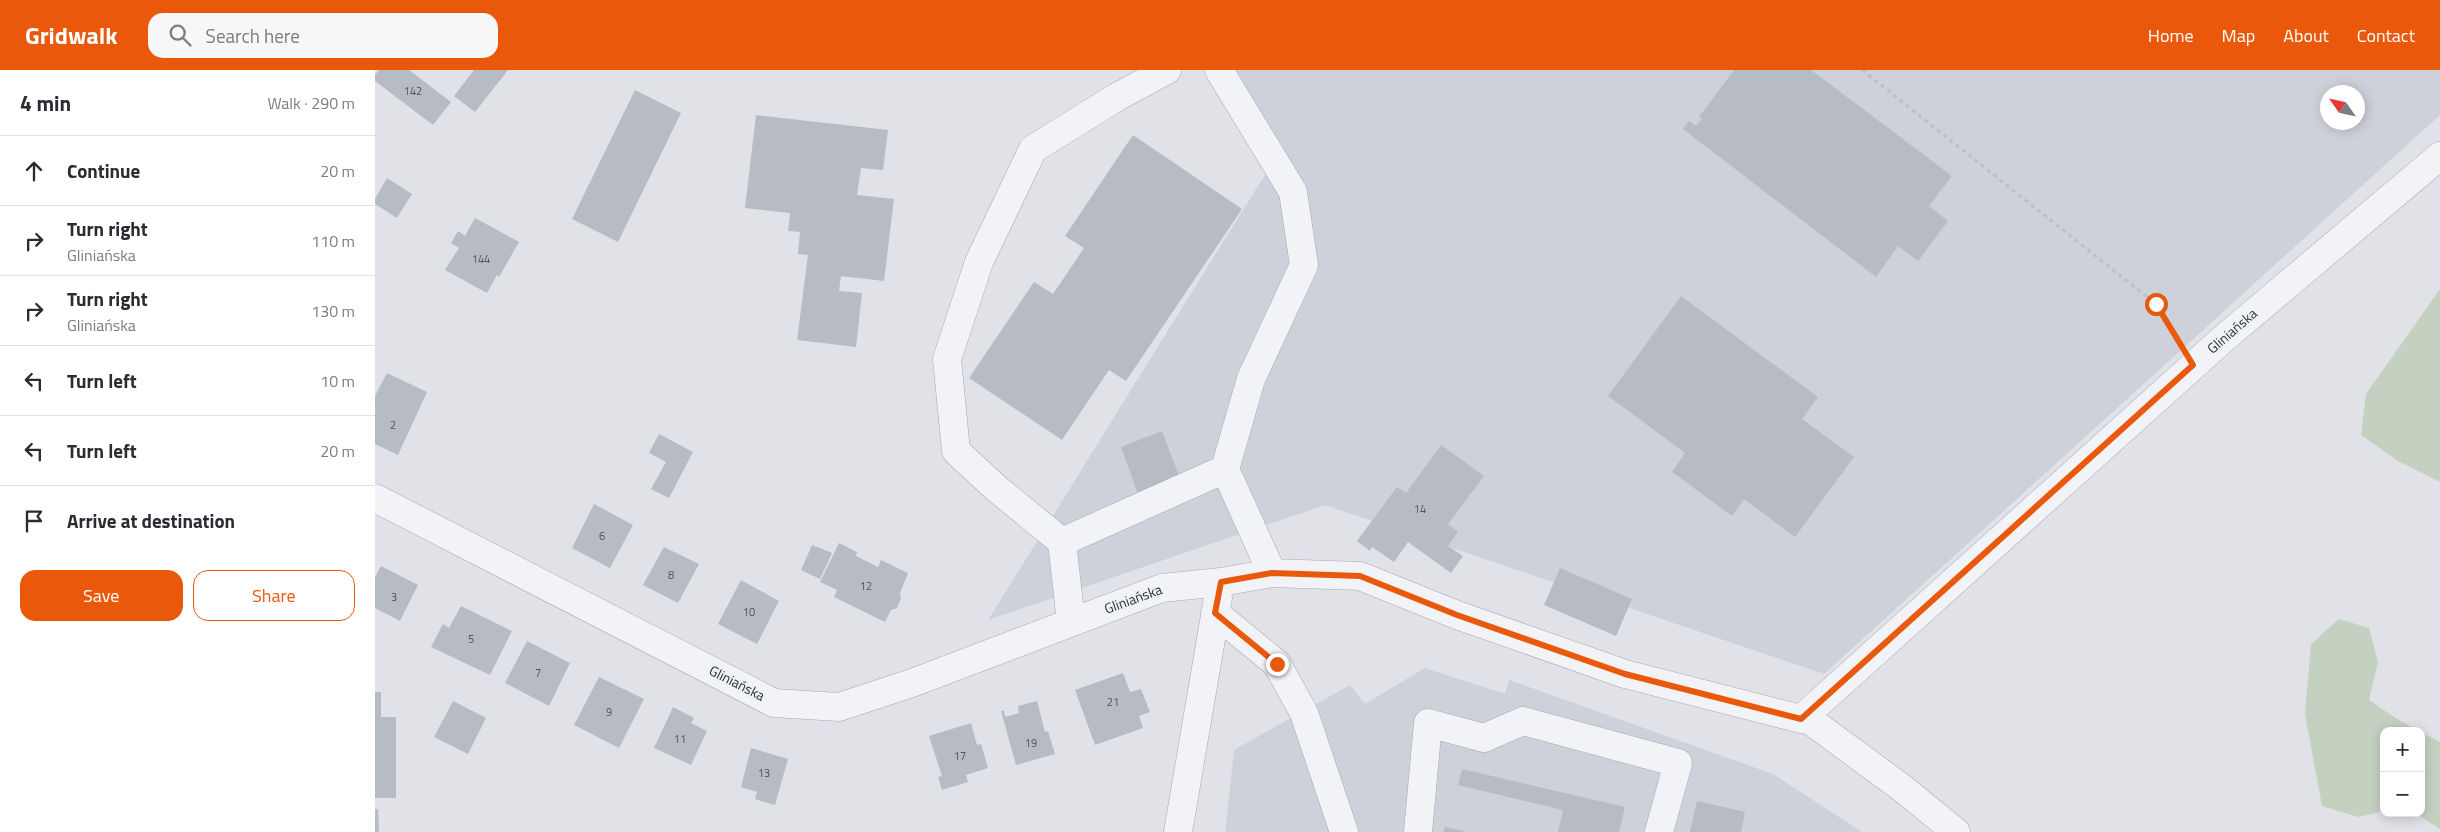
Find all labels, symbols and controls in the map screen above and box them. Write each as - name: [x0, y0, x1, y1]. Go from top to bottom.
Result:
- search box: [148, 13, 498, 58]
- text: Gridwalk: [25, 17, 118, 53]
- icon: search: [166, 21, 194, 49]
- text: Search here: [206, 21, 300, 50]
- text: Home: [2148, 22, 2194, 49]
- text: Map: [2222, 22, 2255, 49]
- text: About: [2283, 22, 2329, 49]
- text: Contact: [2357, 22, 2415, 49]
- house number: 142: [404, 83, 422, 99]
- north arrow: [2320, 85, 2365, 130]
- text: 4 min: [20, 87, 71, 119]
- text: Walk · 290 m: [267, 91, 355, 115]
- text: Continue: [67, 156, 140, 185]
- icon: ahead: [20, 157, 48, 185]
- text: 20 m: [320, 159, 355, 183]
- text: Turn right: [67, 214, 148, 243]
- icon: right: [20, 227, 48, 255]
- text: 110 m: [311, 229, 355, 253]
- text: Gliniańska: [67, 243, 136, 267]
- house number: 144: [472, 251, 490, 267]
- text: Turn right: [67, 284, 148, 313]
- route start: [2145, 293, 2168, 316]
- icon: right: [20, 297, 48, 325]
- text: 130 m: [311, 299, 355, 323]
- street label: Gliniańska: [2202, 303, 2261, 358]
- text: Gliniańska: [67, 313, 136, 337]
- text: Turn left: [67, 366, 137, 395]
- icon: left: [20, 367, 48, 395]
- text: 10 m: [320, 369, 355, 393]
- house number: 2: [390, 417, 396, 433]
- text: Turn left: [67, 436, 137, 465]
- icon: left: [20, 437, 48, 465]
- text: 20 m: [320, 439, 355, 463]
- house number: 14: [1414, 501, 1426, 517]
- text: Arrive at destination: [67, 506, 235, 535]
- icon: arrive: [20, 507, 48, 535]
- house number: 6: [599, 528, 605, 544]
- house number: 8: [668, 567, 674, 583]
- button: Save: [20, 570, 183, 621]
- button: Share: [193, 570, 355, 621]
- house number: 12: [860, 578, 872, 594]
- street label: Gliniańska: [1101, 578, 1165, 619]
- house number: 3: [391, 589, 397, 605]
- house number: 10: [743, 604, 755, 620]
- house number: 5: [468, 631, 474, 647]
- route end: [1266, 653, 1289, 676]
- street label: Gliniańska: [706, 660, 769, 706]
- house number: 7: [535, 665, 541, 681]
- house number: 21: [1107, 694, 1119, 710]
- house number: 9: [606, 704, 612, 720]
- map controls: [2380, 727, 2425, 817]
- button: +: [2380, 727, 2425, 772]
- house number: 11: [674, 731, 686, 747]
- house number: 19: [1025, 735, 1037, 751]
- house number: 17: [954, 748, 966, 764]
- house number: 13: [758, 765, 770, 781]
- button: −: [2380, 772, 2425, 817]

